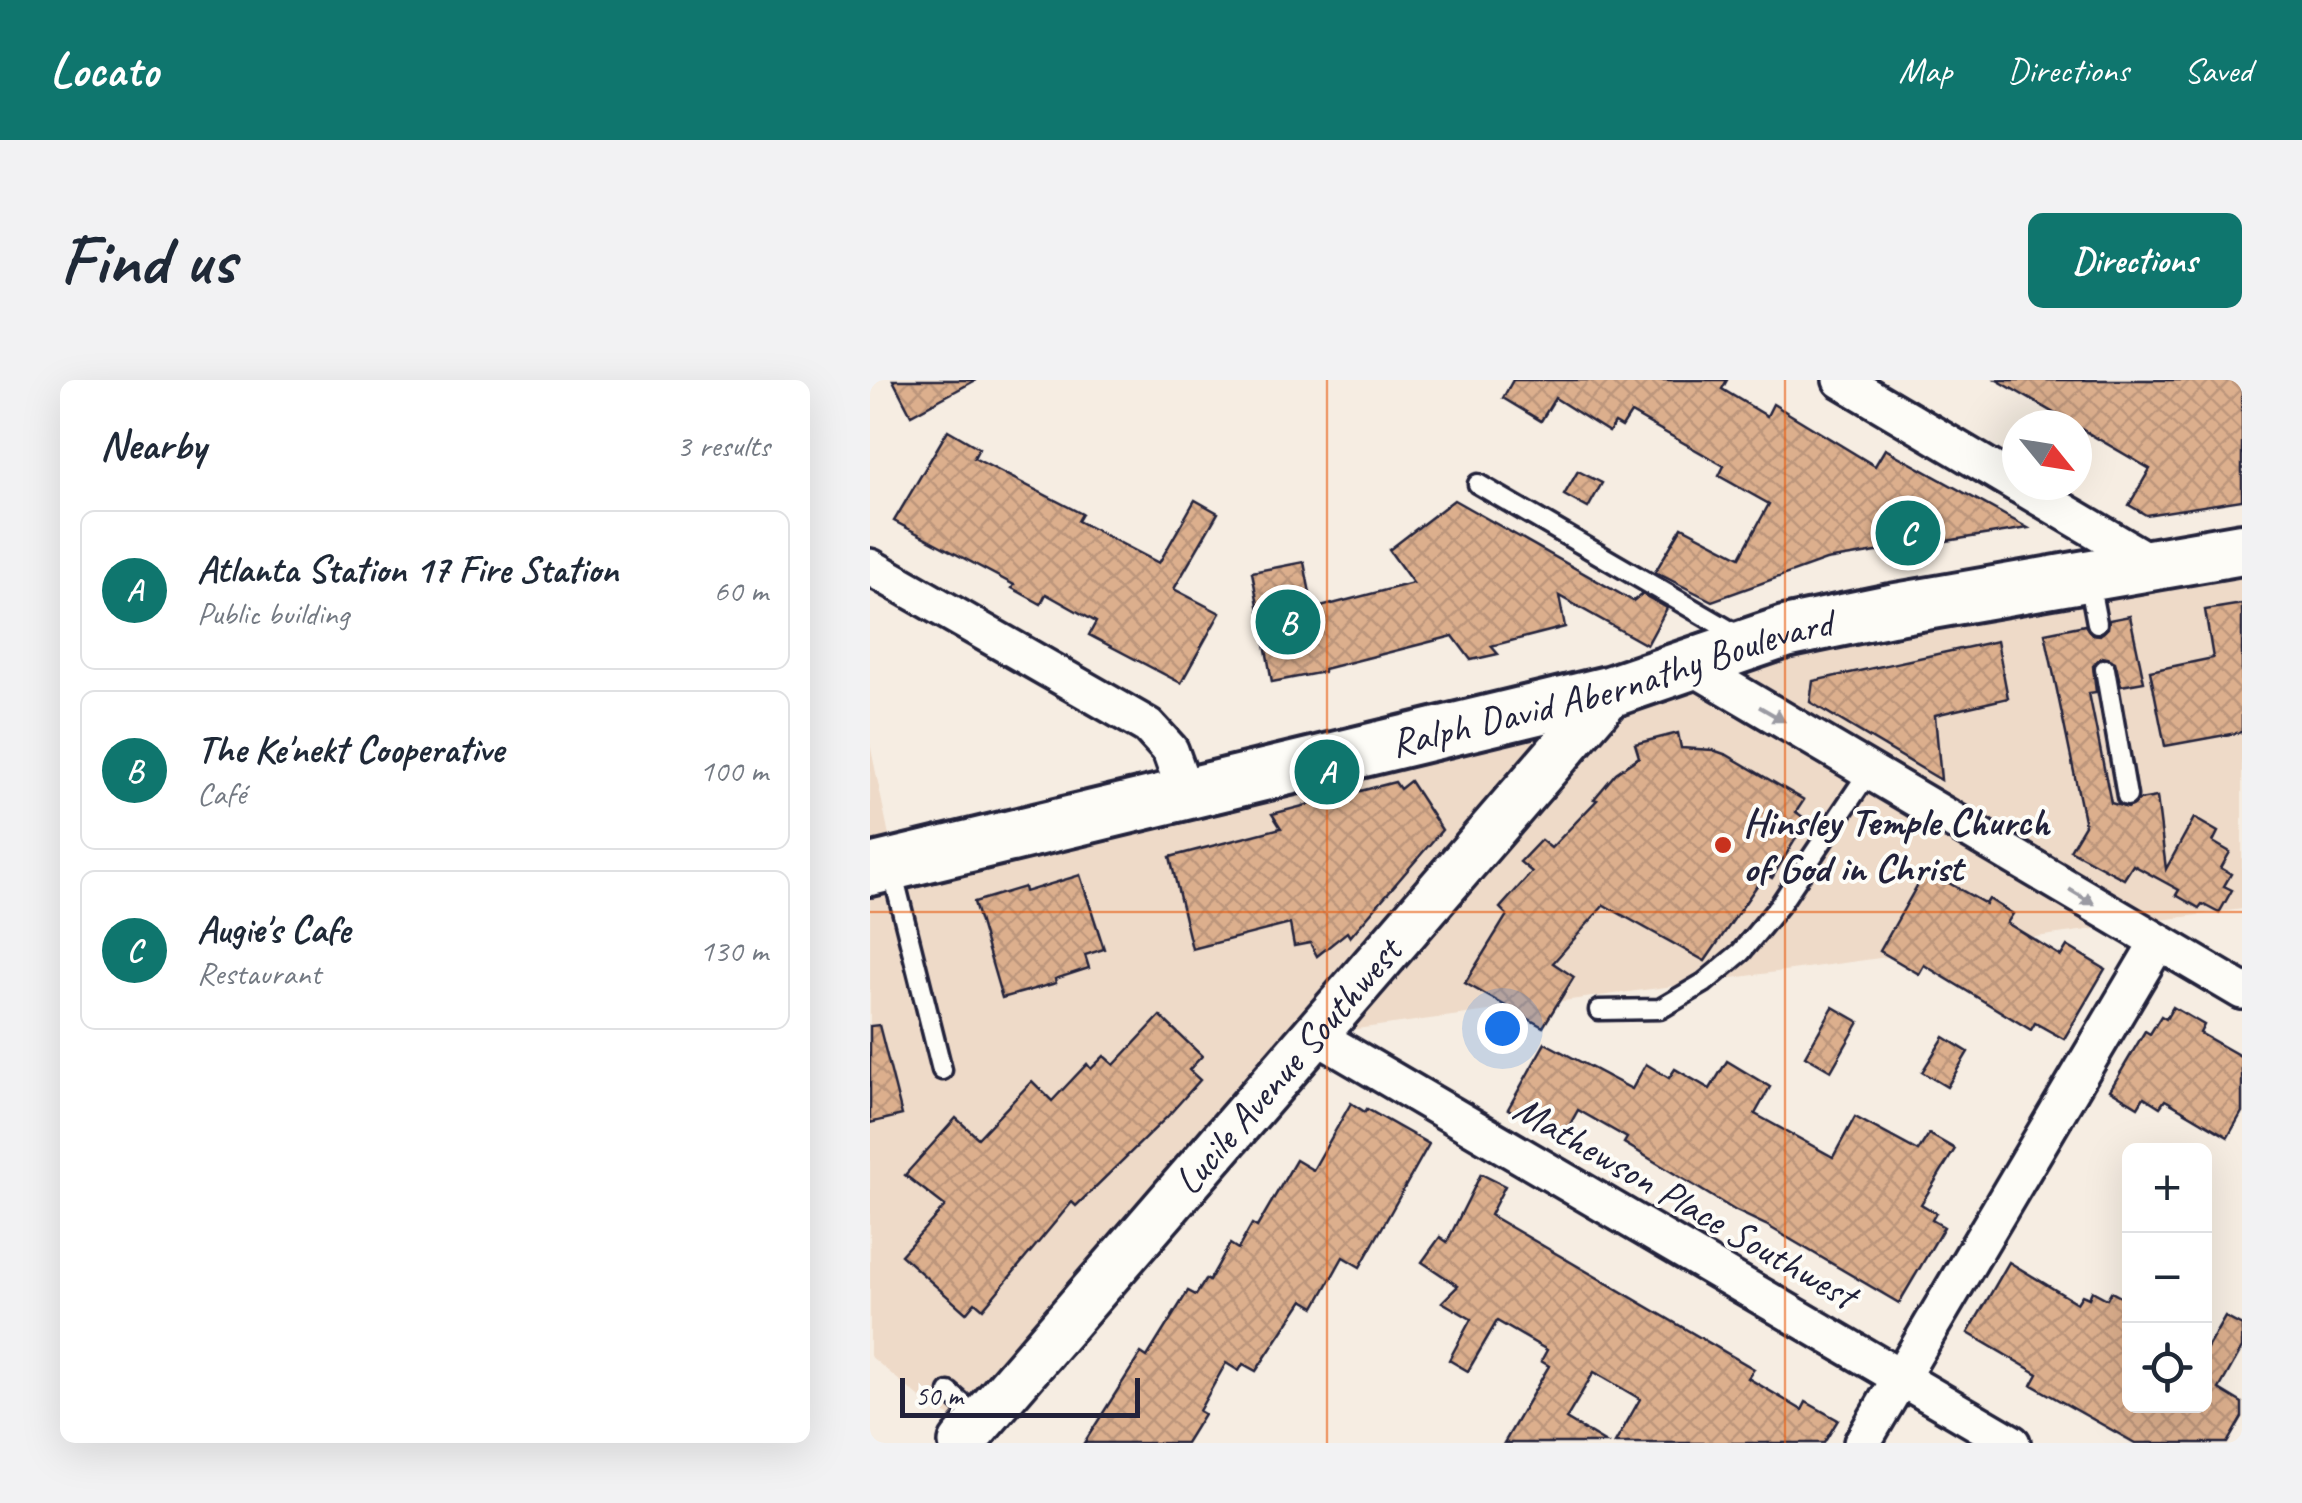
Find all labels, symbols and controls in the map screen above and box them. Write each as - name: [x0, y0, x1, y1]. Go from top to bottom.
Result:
- text: Locato: [50, 40, 158, 100]
- text: Map: [1899, 48, 1952, 93]
- text: Directions: [2007, 48, 2129, 93]
- text: Saved: [2184, 48, 2252, 93]
- button: Directions: [2028, 213, 2242, 308]
- text: Find us: [60, 216, 235, 304]
- north arrow: [2002, 410, 2092, 500]
- text: Nearby: [100, 419, 206, 472]
- text: 3 results: [676, 425, 770, 466]
- pin: C: [1876, 496, 1940, 570]
- text: Atlanta Station 17 Fire Station: [197, 546, 618, 593]
- text: A: [126, 570, 143, 611]
- text: 60 m: [714, 570, 768, 611]
- pin: B: [1256, 584, 1320, 660]
- text: Public building: [197, 593, 349, 634]
- street label: Ralph David Abernathy Boulevard: [1386, 597, 1842, 768]
- one-way arrow: [1758, 705, 1787, 722]
- text: The Ke'nekt Cooperative: [197, 726, 504, 773]
- pin: A: [1294, 734, 1360, 810]
- text: B: [126, 750, 143, 791]
- text: 100 m: [699, 750, 768, 791]
- text: Café: [197, 773, 246, 814]
- place label: Hinsley Temple Church of God in Christ: [1743, 797, 2051, 893]
- marker: Hinsley Temple Church of God in Christ: [1712, 834, 1734, 856]
- one-way arrow: [2068, 888, 2096, 905]
- text: Augie's Cafe: [197, 906, 350, 953]
- street label: Lucile Avenue Southwest: [1163, 925, 1415, 1205]
- text: C: [127, 930, 142, 971]
- text: 130 m: [699, 930, 768, 971]
- text: Restaurant: [197, 953, 321, 994]
- your location: [1477, 1003, 1528, 1054]
- street label: Mathewson Place Southwest: [1505, 1084, 1870, 1323]
- map controls: [2122, 1143, 2212, 1413]
- button: +: [2122, 1143, 2212, 1233]
- button: −: [2122, 1233, 2212, 1323]
- button: locate: [2122, 1323, 2212, 1413]
- scale bar: [900, 1373, 1140, 1418]
- text: 50 m: [915, 1378, 963, 1413]

